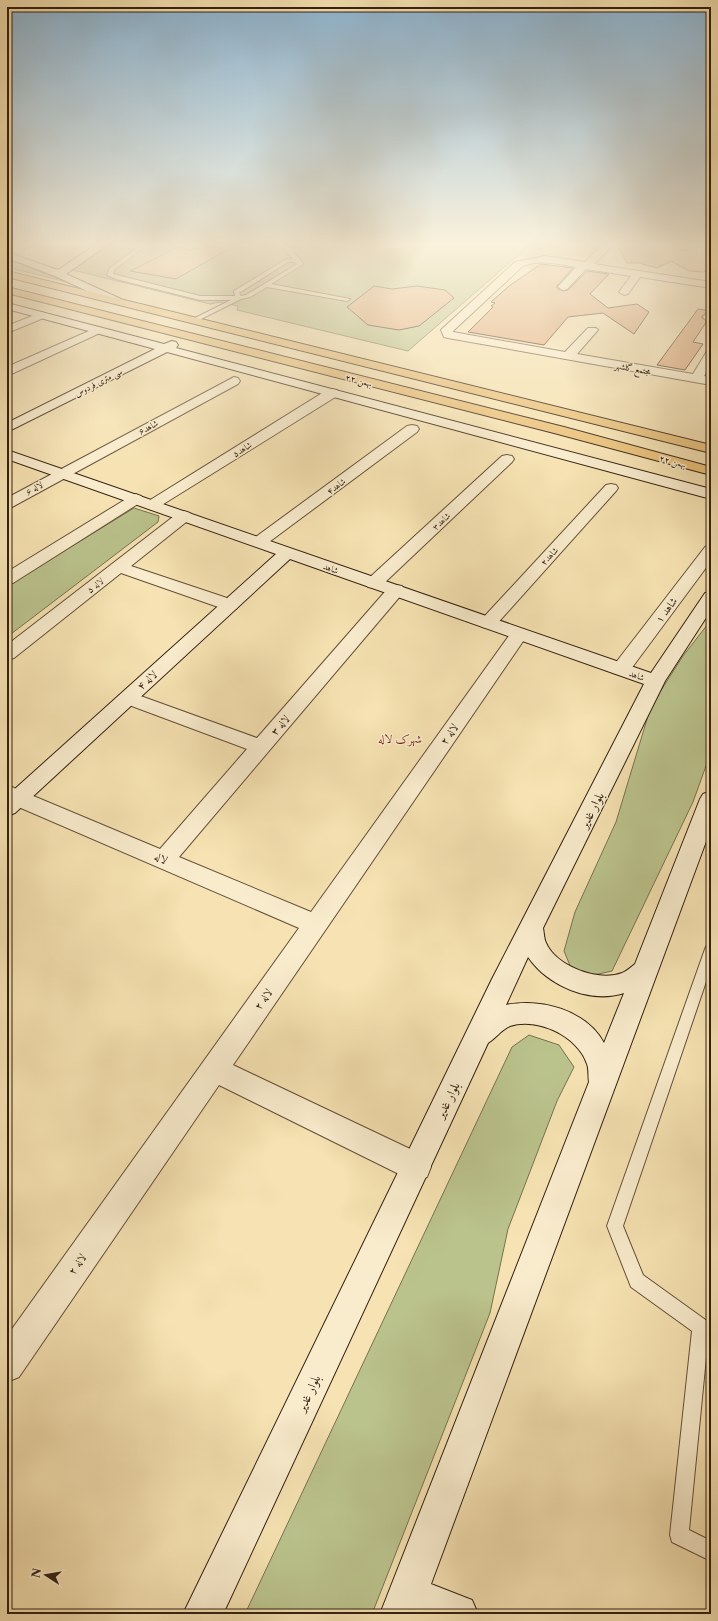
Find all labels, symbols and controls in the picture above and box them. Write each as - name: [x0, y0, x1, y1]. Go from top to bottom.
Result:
- street label: مجتمع گلشهر: [613, 359, 652, 380]
- street label: سی متری فردوس: [72, 365, 125, 401]
- street label: ۲۲ بهمن: [344, 371, 374, 390]
- street label: شاهد۶: [136, 417, 160, 437]
- street label: شاهد۵: [230, 439, 254, 459]
- street label: ۲۲ بهمن: [658, 452, 688, 471]
- street label: شاهد۴: [324, 475, 348, 497]
- street label: لاله ۶: [23, 479, 45, 497]
- street label: شاهد۳: [430, 510, 452, 532]
- street label: شاهد۲: [538, 545, 560, 567]
- street label: شاهد: [322, 560, 340, 576]
- street label: لاله ۵: [84, 575, 106, 595]
- street label: شاهد ۱: [652, 594, 680, 626]
- street label: لاله ۴: [134, 667, 160, 693]
- street label: شاهد: [628, 667, 646, 683]
- street label: لاله ۳: [267, 712, 293, 738]
- street label: لاله ۲: [437, 721, 461, 747]
- district label: شهرک لاله: [378, 731, 422, 747]
- street label: بلوار غدیر: [574, 789, 608, 833]
- street label: لاله: [152, 849, 170, 867]
- street label: لاله ۲: [251, 986, 275, 1012]
- street label: بلوار غدیر: [430, 1079, 464, 1123]
- street label: لاله ۲: [65, 1251, 89, 1277]
- street label: بلوار غدیر: [292, 1372, 324, 1416]
- north arrow: [26, 1555, 66, 1595]
- text: N: [28, 1566, 44, 1579]

